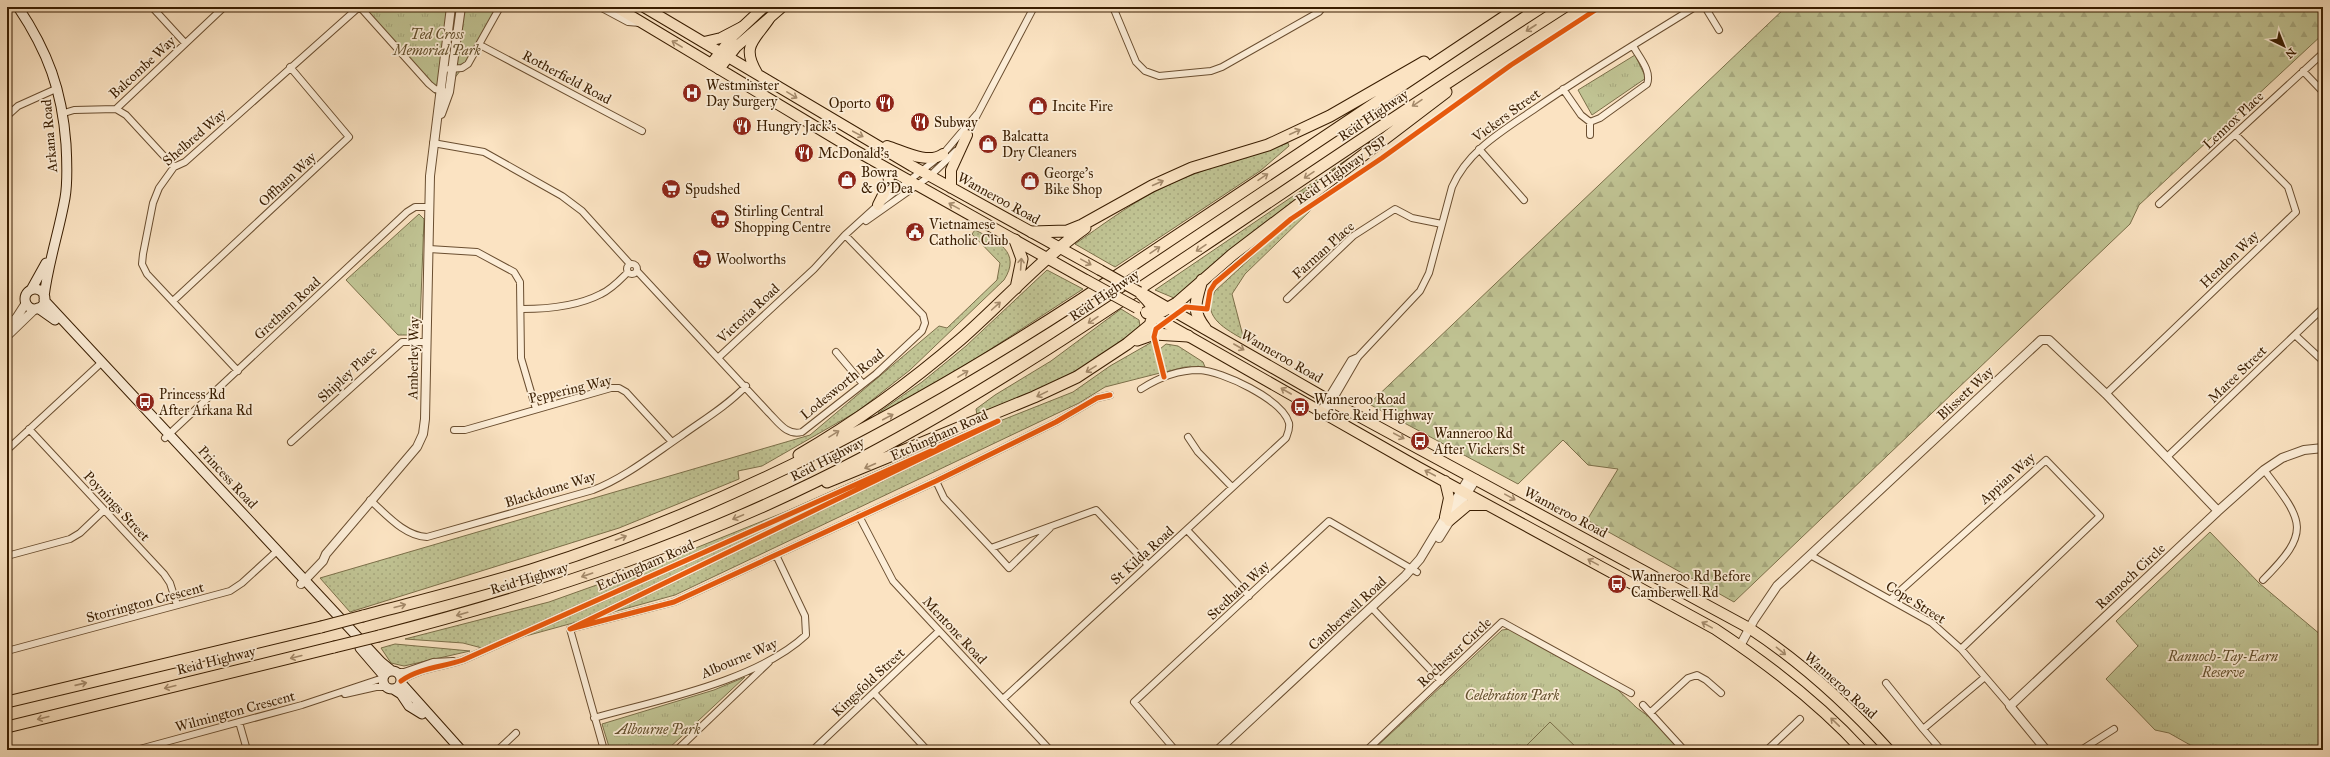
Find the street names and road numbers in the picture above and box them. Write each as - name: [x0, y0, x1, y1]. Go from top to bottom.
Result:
- street label: Balcombe Way: [106, 32, 179, 102]
- street label: Rotherfield Road: [519, 47, 614, 108]
- street label: Reid Highway: [1335, 85, 1412, 145]
- street label: Vickers Street: [1468, 85, 1544, 146]
- street label: Lennox Place: [2199, 88, 2267, 153]
- street label: Arkana Road: [38, 99, 61, 174]
- street label: Shelbred Way: [159, 105, 230, 169]
- street label: Reid Highway PSP: [1292, 132, 1390, 208]
- street label: Offham Way: [255, 148, 320, 210]
- street label: Wanneroo Road: [954, 169, 1043, 228]
- street label: Farman Place: [1289, 218, 1358, 283]
- street label: Hendon Way: [2196, 227, 2263, 292]
- street label: Reid Highway: [1066, 265, 1143, 325]
- street label: Gretham Road: [251, 273, 324, 343]
- street label: Victoria Road: [713, 280, 783, 347]
- street label: Amberley Way: [404, 316, 423, 401]
- street label: Wanneroo Road: [1238, 326, 1326, 387]
- street label: Shipley Place: [314, 342, 381, 406]
- street label: Maree Street: [2204, 342, 2270, 407]
- street label: Lodesworth Road: [797, 346, 887, 423]
- street label: Blissett Way: [1934, 363, 1997, 424]
- street label: Peppering Way: [527, 372, 614, 407]
- street label: Etchingham Road: [888, 406, 991, 465]
- street label: Reid Highway: [787, 433, 868, 485]
- street label: Princess Road: [194, 443, 261, 512]
- street label: Appian Way: [1975, 449, 2039, 508]
- street label: Blackdoune Way: [503, 467, 598, 511]
- street label: Poynings Street: [80, 468, 153, 545]
- street label: Wanneroo Road: [1521, 483, 1610, 542]
- street label: St Kilda Road: [1107, 523, 1178, 588]
- street label: Etchingham Road: [594, 536, 697, 595]
- street label: Rannoch Circle: [2092, 540, 2169, 613]
- street label: Stedham Way: [1204, 557, 1273, 624]
- street label: Reid Highway: [488, 558, 571, 598]
- street label: Camberwell Road: [1305, 573, 1390, 654]
- street label: Cope Street: [1883, 577, 1949, 627]
- street label: Storrington Crescent: [84, 579, 206, 626]
- street label: Mentone Road: [919, 593, 990, 668]
- street label: Rochester Circle: [1414, 614, 1495, 691]
- street label: Albourne Way: [698, 635, 780, 683]
- street label: Reid Highway: [175, 642, 258, 679]
- street label: Kingsfold Street: [828, 644, 908, 720]
- street label: Wanneroo Road: [1801, 648, 1880, 722]
- street label: Wilmington Crescent: [173, 687, 297, 736]

